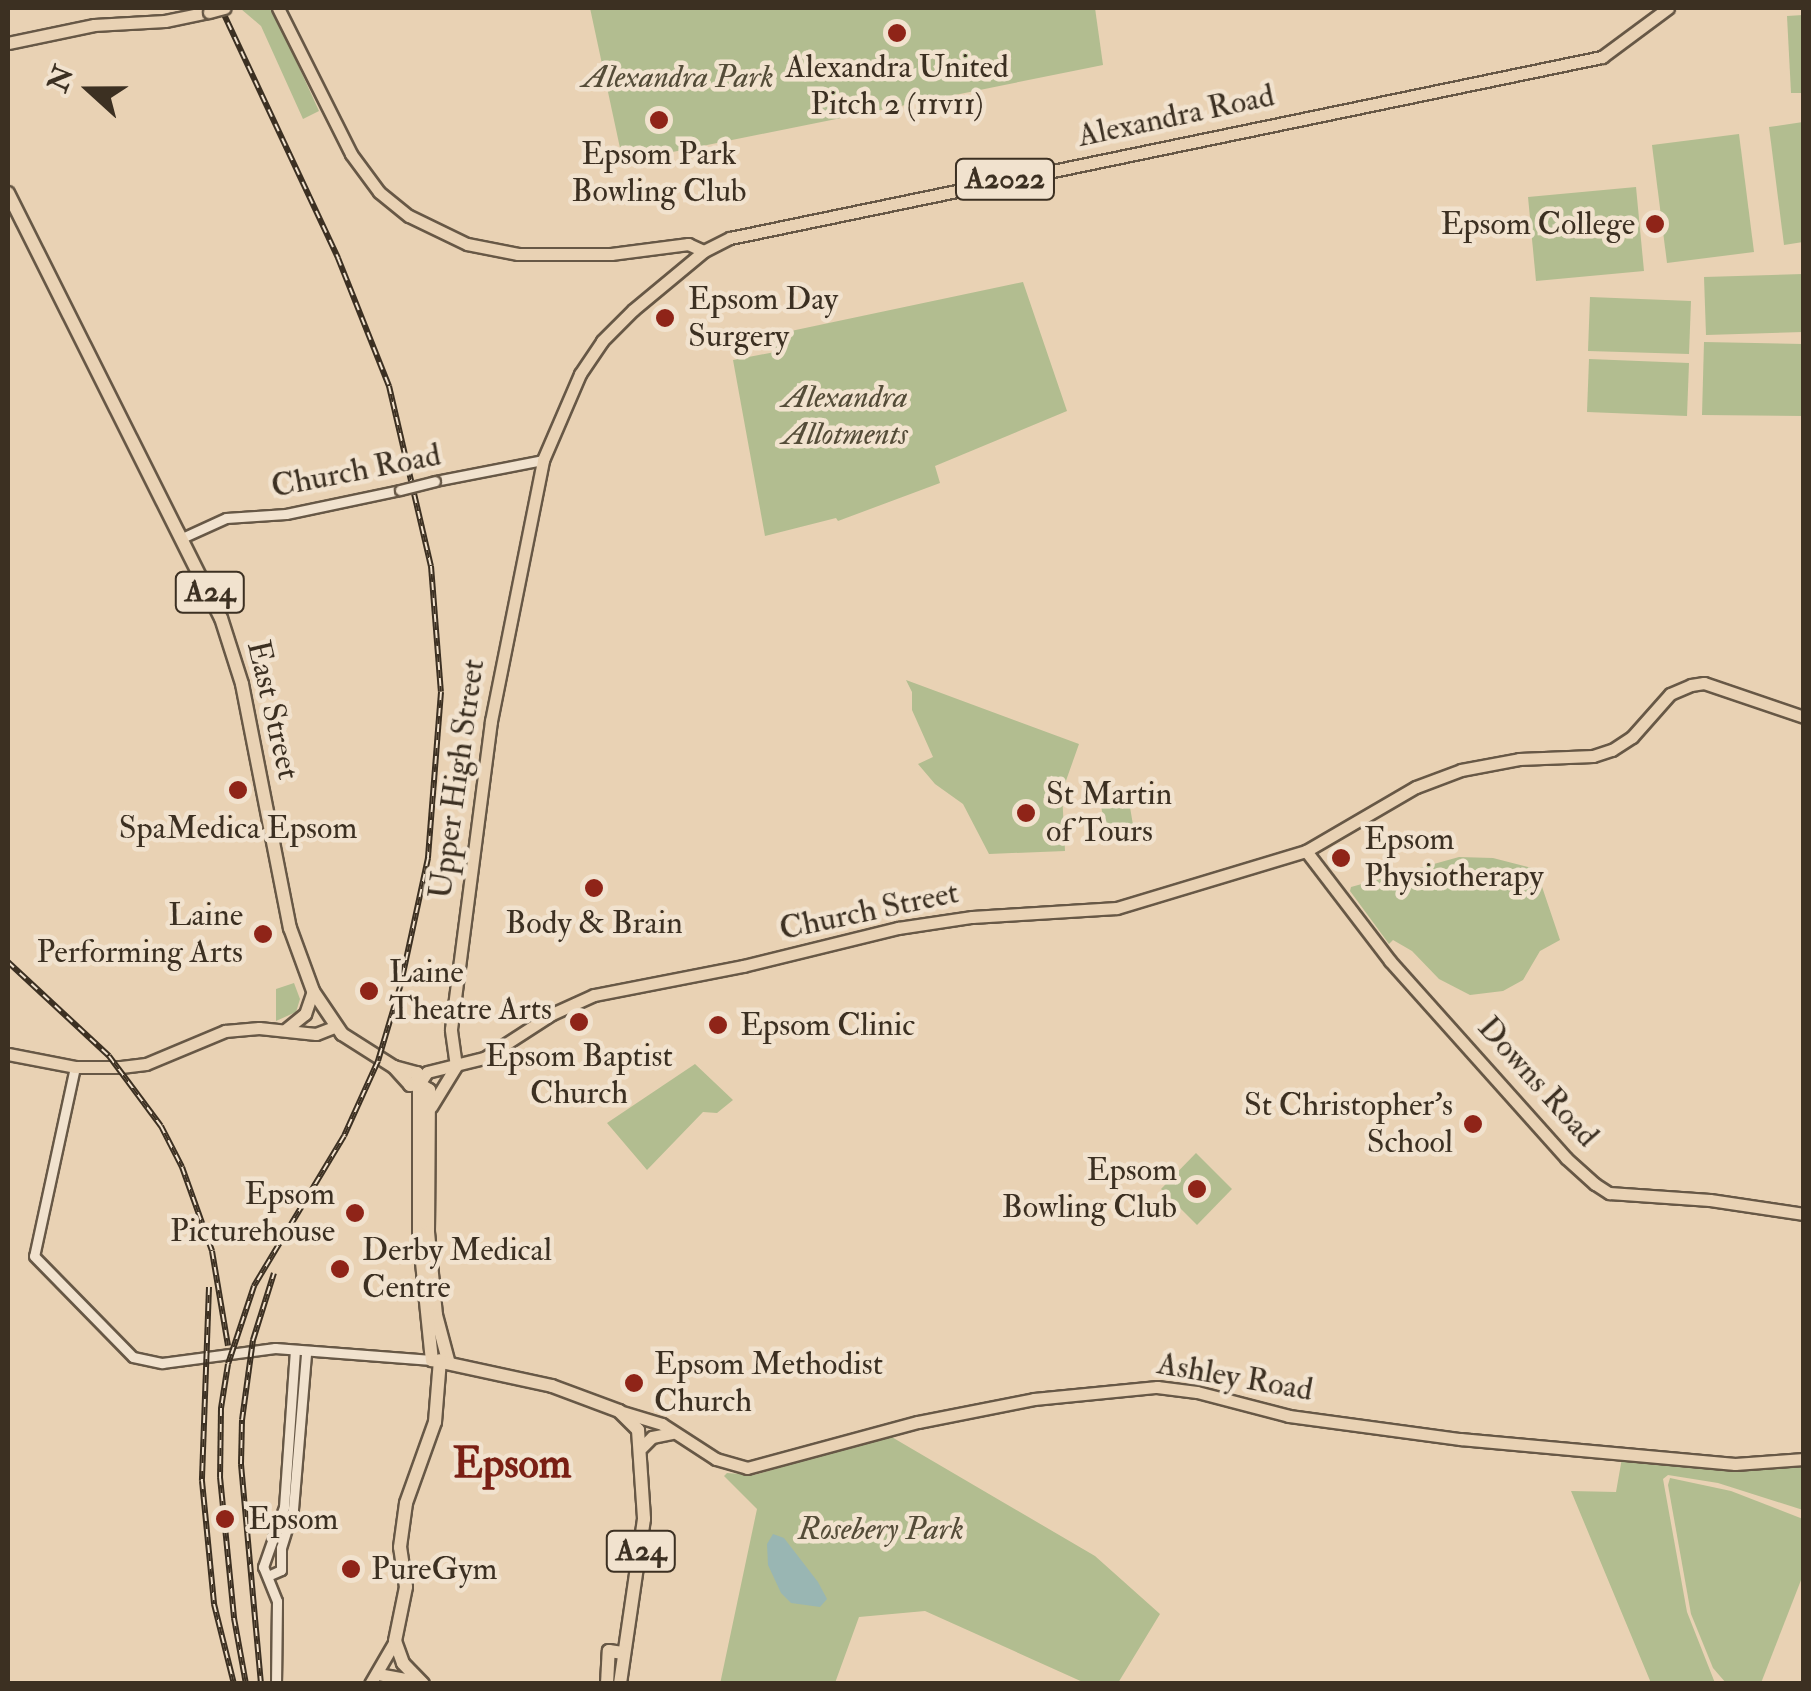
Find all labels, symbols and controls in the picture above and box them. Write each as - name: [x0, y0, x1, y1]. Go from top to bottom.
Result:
- marker: Alexandra United Pitch 2 (11v11): [886, 22, 908, 44]
- north arrow: [40, 40, 140, 140]
- place label: Alexandra United Pitch 2 (11v11): [785, 49, 1009, 124]
- park label: Alexandra Park: [582, 58, 774, 96]
- text: N: [41, 61, 82, 97]
- street label: Alexandra Road: [1074, 76, 1278, 156]
- marker: Epsom Park Bowling Club: [648, 109, 670, 131]
- place label: Epsom Park Bowling Club: [571, 136, 747, 211]
- road number: A2022: [952, 154, 1058, 204]
- place label: Epsom College: [1440, 205, 1635, 243]
- marker: Epsom College: [1644, 213, 1666, 235]
- place label: Epsom Day Surgery: [688, 281, 838, 356]
- marker: Epsom Day Surgery: [652, 305, 678, 331]
- park label: Alexandra Allotments: [782, 379, 908, 454]
- street label: Church Road: [268, 436, 444, 506]
- road number: A24: [172, 567, 248, 617]
- street label: East Street: [238, 637, 308, 783]
- street label: Upper High Street: [421, 657, 493, 901]
- place label: St Martin of Tours: [1046, 776, 1172, 851]
- marker: SpaMedica Epsom: [225, 777, 251, 803]
- marker: St Martin of Tours: [1015, 802, 1037, 824]
- place label: SpaMedica Epsom: [119, 809, 357, 847]
- place label: Epsom Physiotherapy: [1364, 821, 1544, 896]
- marker: Epsom Physiotherapy: [1328, 845, 1354, 871]
- street label: Church Street: [776, 873, 962, 949]
- marker: Body & Brain: [583, 877, 605, 899]
- place label: Laine Performing Arts: [36, 897, 243, 972]
- place label: Body & Brain: [505, 904, 683, 942]
- marker: Laine Performing Arts: [252, 923, 274, 945]
- place label: Laine Theatre Arts: [389, 954, 552, 1029]
- marker: Laine Theatre Arts: [358, 980, 380, 1002]
- place label: Epsom Clinic: [740, 1006, 915, 1044]
- street label: Downs Road: [1469, 1009, 1607, 1155]
- marker: Epsom Baptist Church: [568, 1011, 590, 1033]
- marker: Epsom Clinic: [705, 1012, 731, 1038]
- place label: Epsom Baptist Church: [485, 1038, 673, 1113]
- place label: St Christopher's School: [1244, 1087, 1453, 1162]
- marker: St Christopher's School: [1462, 1113, 1484, 1135]
- place label: Epsom Bowling Club: [1002, 1152, 1177, 1227]
- place label: Epsom Picturehouse: [170, 1176, 335, 1251]
- marker: Epsom Bowling Club: [1186, 1178, 1208, 1200]
- marker: Epsom Picturehouse: [344, 1202, 366, 1224]
- place label: Derby Medical Centre: [362, 1232, 552, 1307]
- marker: Derby Medical Centre: [327, 1256, 353, 1282]
- street label: Ashley Road: [1154, 1344, 1316, 1410]
- place label: Epsom Methodist Church: [654, 1346, 883, 1421]
- marker: Epsom Methodist Church: [623, 1372, 645, 1394]
- district label: Epsom: [453, 1439, 571, 1489]
- place label: Epsom: [248, 1500, 338, 1538]
- marker: Epsom: [212, 1506, 238, 1532]
- park label: Rosebery Park: [798, 1510, 964, 1548]
- road number: A24: [604, 1526, 678, 1576]
- place label: PureGym: [371, 1550, 497, 1588]
- marker: PureGym: [340, 1558, 362, 1580]

